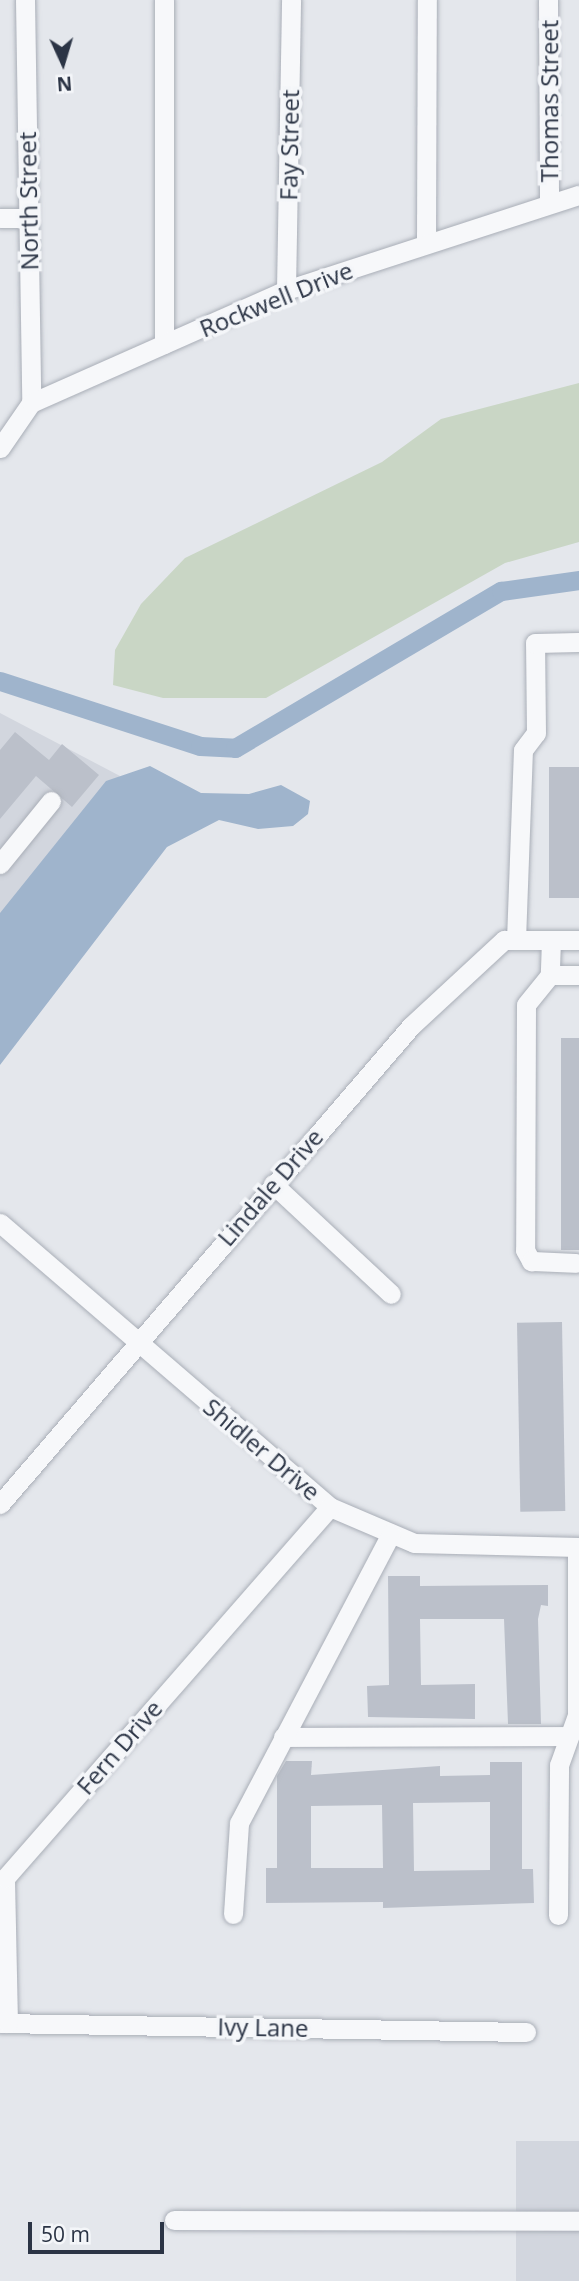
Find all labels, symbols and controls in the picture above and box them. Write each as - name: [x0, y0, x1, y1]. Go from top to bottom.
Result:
- street label: Thomas Street: [535, 20, 563, 182]
- north arrow: [28, 28, 98, 98]
- text: N: [56, 70, 73, 97]
- street label: Fay Street: [274, 89, 304, 201]
- street label: North Street: [12, 131, 44, 271]
- street label: Rockwell Drive: [195, 255, 357, 343]
- street label: Lindale Drive: [211, 1123, 329, 1251]
- street label: Shidler Drive: [198, 1392, 326, 1506]
- street label: Fern Drive: [70, 1694, 168, 1800]
- street label: Ivy Lane: [217, 2012, 309, 2042]
- scale bar: [32, 2208, 168, 2252]
- text: 50 m: [41, 2220, 90, 2248]

